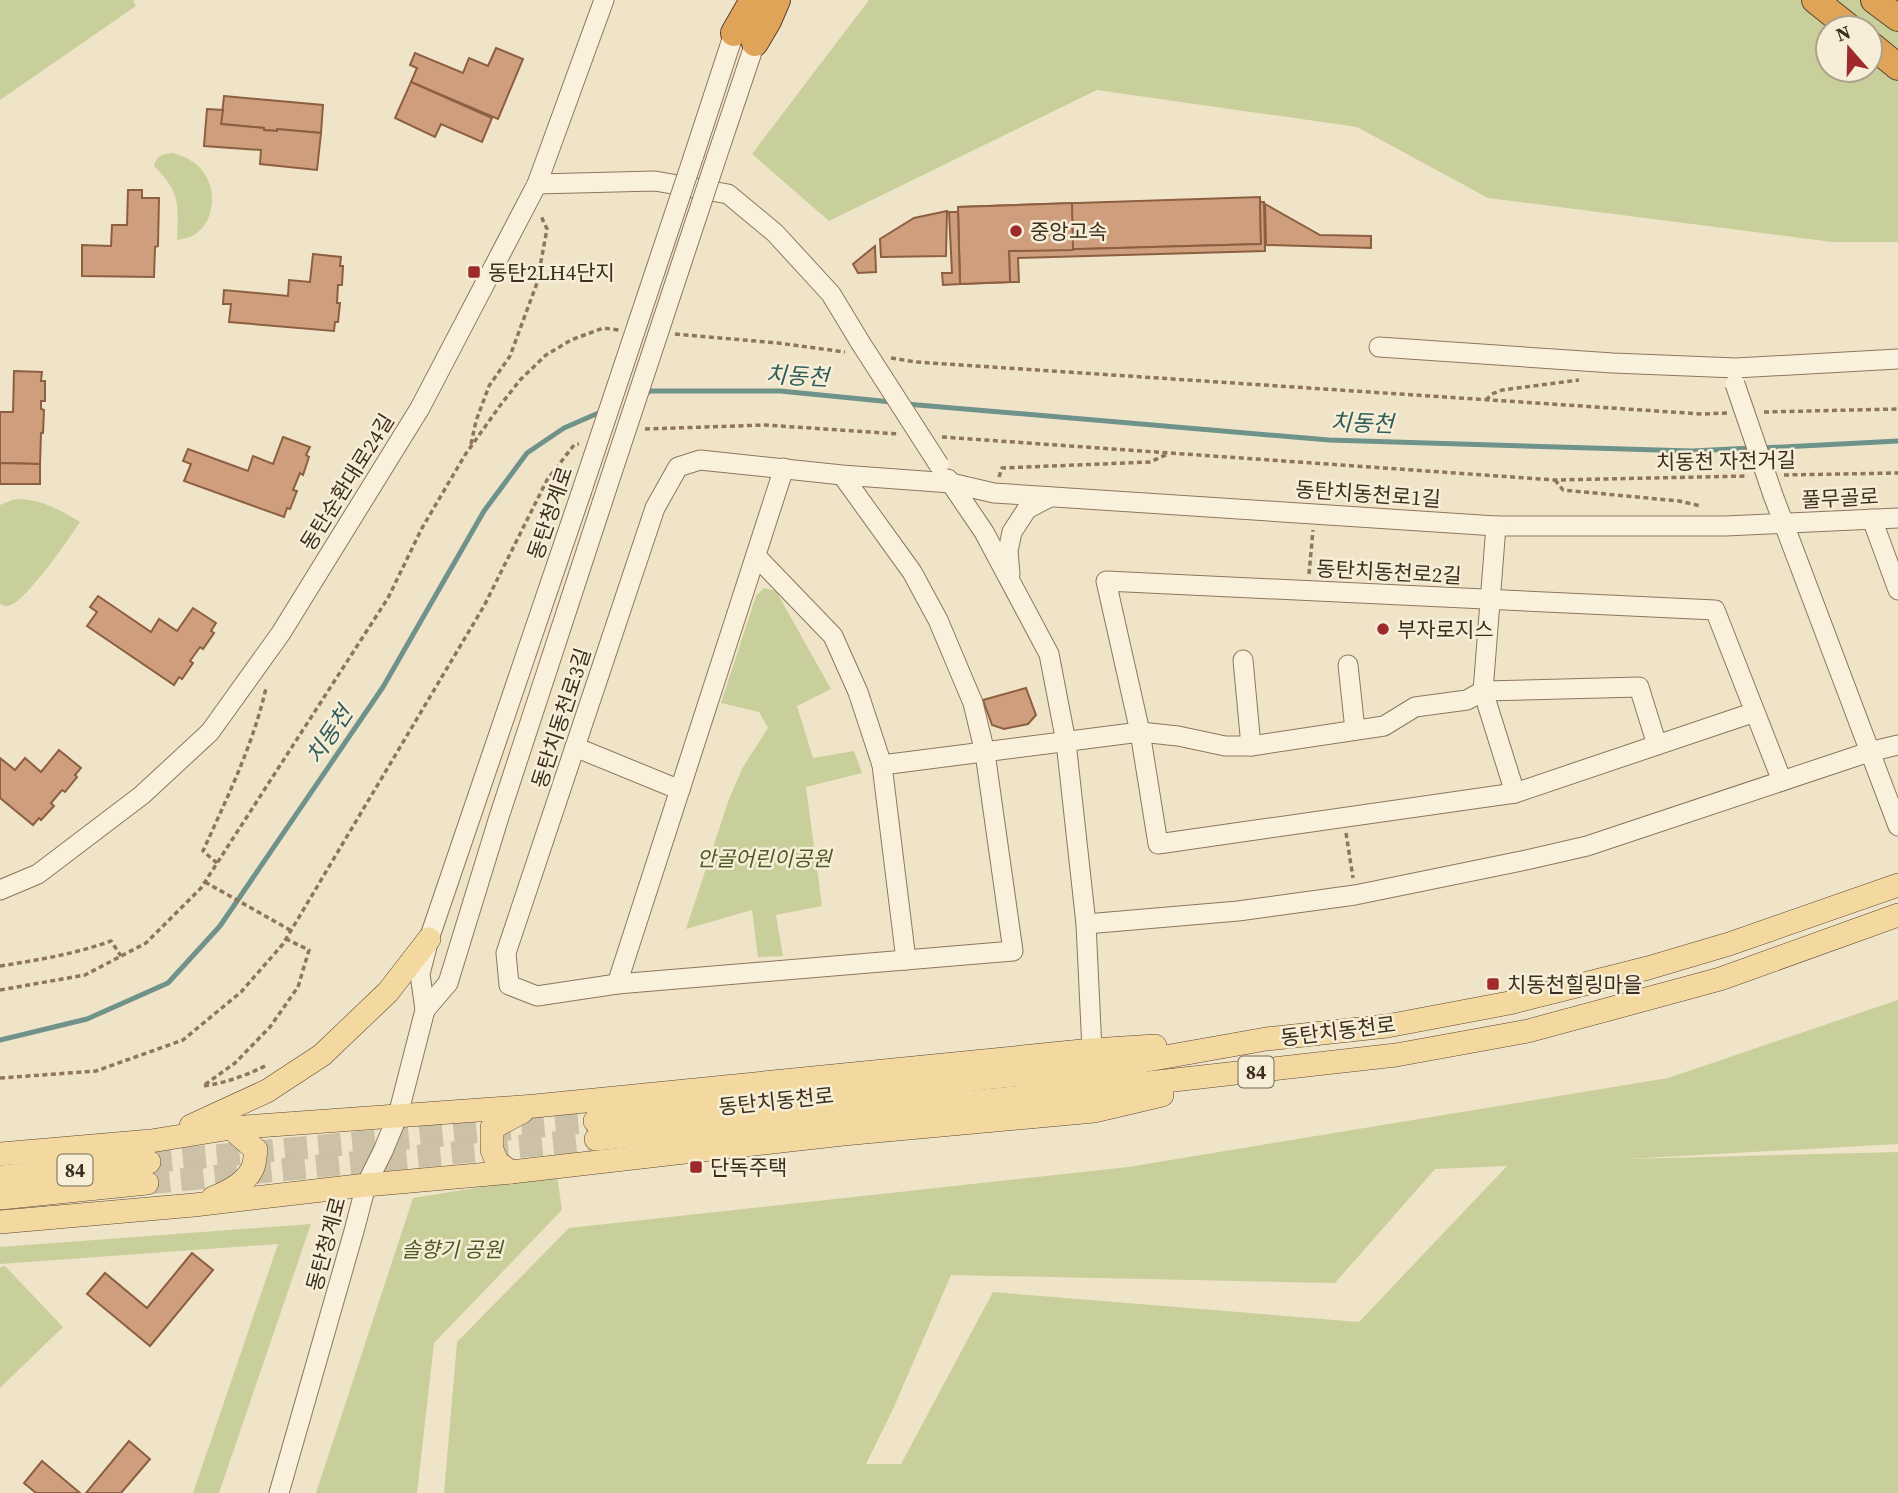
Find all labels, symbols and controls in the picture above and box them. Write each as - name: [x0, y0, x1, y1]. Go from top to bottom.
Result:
- north arrow: [1814, 14, 1884, 84]
- text: N: [1832, 18, 1854, 48]
- place label: 중앙고속: [1030, 217, 1107, 246]
- marker: 중앙고속: [1008, 223, 1024, 239]
- place label: 동탄2LH4단지: [488, 258, 615, 287]
- marker: 동탄2LH4단지: [466, 264, 482, 280]
- water label: 치동천: [764, 358, 832, 394]
- water label: 치동천: [1330, 406, 1397, 440]
- street label: 동탄순환대로24길: [293, 408, 401, 556]
- street label: 치동천 자전거길: [1656, 445, 1796, 477]
- street label: 동탄청계로: [521, 463, 579, 563]
- street label: 동탄치동천로1길: [1294, 474, 1442, 514]
- street label: 풀무골로: [1801, 481, 1879, 515]
- street label: 동탄치동천로2길: [1315, 554, 1463, 590]
- place label: 부자로지스: [1397, 615, 1494, 644]
- marker: 부자로지스: [1375, 621, 1391, 637]
- street label: 동탄치동천로3길: [525, 644, 597, 792]
- water label: 치동천: [298, 697, 362, 770]
- park label: 안골어린이공원: [696, 844, 833, 873]
- place label: 치동천힐링마을: [1507, 970, 1642, 999]
- marker: 치동천힐링마을: [1485, 976, 1501, 992]
- street label: 동탄치동천로: [1279, 1010, 1397, 1052]
- road number: 84: [1238, 1056, 1274, 1088]
- street label: 동탄치동천로: [717, 1081, 835, 1121]
- place label: 단독주택: [710, 1153, 787, 1182]
- road number: 84: [57, 1154, 92, 1186]
- marker: 단독주택: [688, 1159, 704, 1175]
- street label: 동탄청계로: [299, 1194, 353, 1294]
- park label: 솔향기 공원: [401, 1235, 504, 1264]

